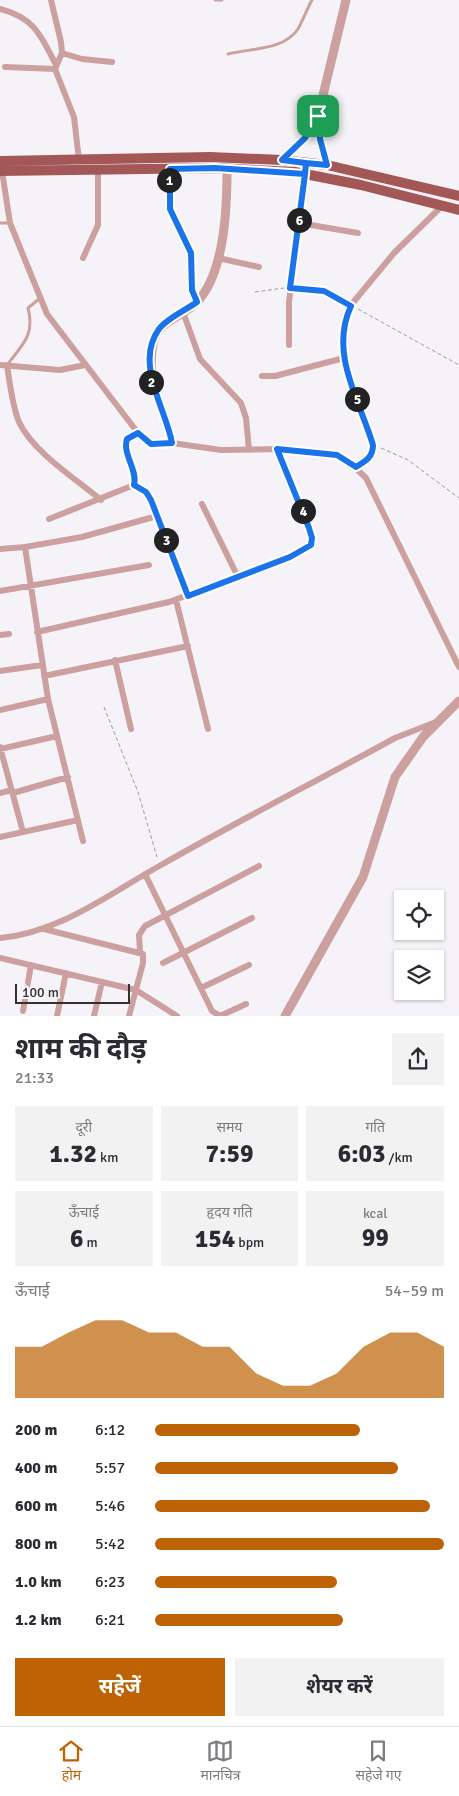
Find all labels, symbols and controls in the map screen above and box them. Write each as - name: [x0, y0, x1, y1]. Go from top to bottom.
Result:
- pin: [297, 95, 339, 137]
- icon: arrive: [304, 102, 332, 130]
- pin: 1: [156, 168, 182, 192]
- text: 1: [166, 172, 173, 189]
- pin: 6: [286, 208, 312, 232]
- text: 6: [296, 212, 303, 229]
- pin: 2: [138, 370, 164, 394]
- text: 2: [148, 374, 155, 391]
- pin: 5: [344, 386, 370, 412]
- text: 5: [354, 391, 361, 408]
- pin: 4: [290, 498, 316, 524]
- text: 4: [300, 503, 307, 520]
- pin: 3: [154, 528, 178, 552]
- text: 3: [163, 532, 170, 549]
- map controls: [394, 890, 444, 1000]
- button: locate: [394, 890, 444, 940]
- button: layers: [394, 950, 444, 1000]
- scale bar: [15, 981, 130, 1004]
- text: 100 m: [22, 984, 59, 1001]
- text: शाम की दौड़: [15, 1032, 146, 1066]
- button: share: [392, 1033, 444, 1085]
- text: 21:33: [15, 1068, 54, 1088]
- text: दूरी: [75, 1119, 92, 1136]
- text: समय: [217, 1119, 242, 1136]
- text: गति: [365, 1119, 385, 1136]
- text: 1.32: [49, 1138, 97, 1169]
- text: 7:59: [206, 1138, 253, 1169]
- text: 6:03: [338, 1138, 386, 1169]
- text: km: [97, 1149, 118, 1166]
- text: /km: [386, 1149, 413, 1166]
- text: ऊँचाई: [69, 1204, 99, 1221]
- text: हृदय गति: [207, 1204, 252, 1221]
- text: kcal: [363, 1205, 387, 1222]
- text: 99: [362, 1222, 389, 1253]
- text: 6: [70, 1223, 83, 1254]
- text: 154: [195, 1223, 235, 1254]
- text: m: [83, 1234, 98, 1251]
- text: bpm: [235, 1234, 264, 1251]
- text: ऊँचाई: [15, 1281, 50, 1301]
- text: 54–59 m: [385, 1281, 444, 1301]
- text: 200 m: [15, 1420, 57, 1440]
- text: 6:12: [95, 1420, 125, 1440]
- text: 400 m: [15, 1458, 57, 1478]
- text: 5:57: [95, 1458, 125, 1478]
- text: 600 m: [15, 1496, 57, 1516]
- text: 5:46: [95, 1496, 125, 1516]
- text: 800 m: [15, 1534, 57, 1554]
- text: 5:42: [95, 1534, 125, 1554]
- text: 1.0 km: [15, 1572, 62, 1592]
- text: 6:23: [95, 1572, 125, 1592]
- text: 1.2 km: [15, 1610, 62, 1630]
- text: 6:21: [95, 1610, 125, 1630]
- button: सहेजें: [15, 1658, 225, 1716]
- button: शेयर करें: [235, 1658, 444, 1716]
- tab: होम: [57, 1737, 85, 1786]
- tab: मानचित्र: [200, 1737, 240, 1786]
- tab: सहेजे गए: [355, 1737, 401, 1786]

